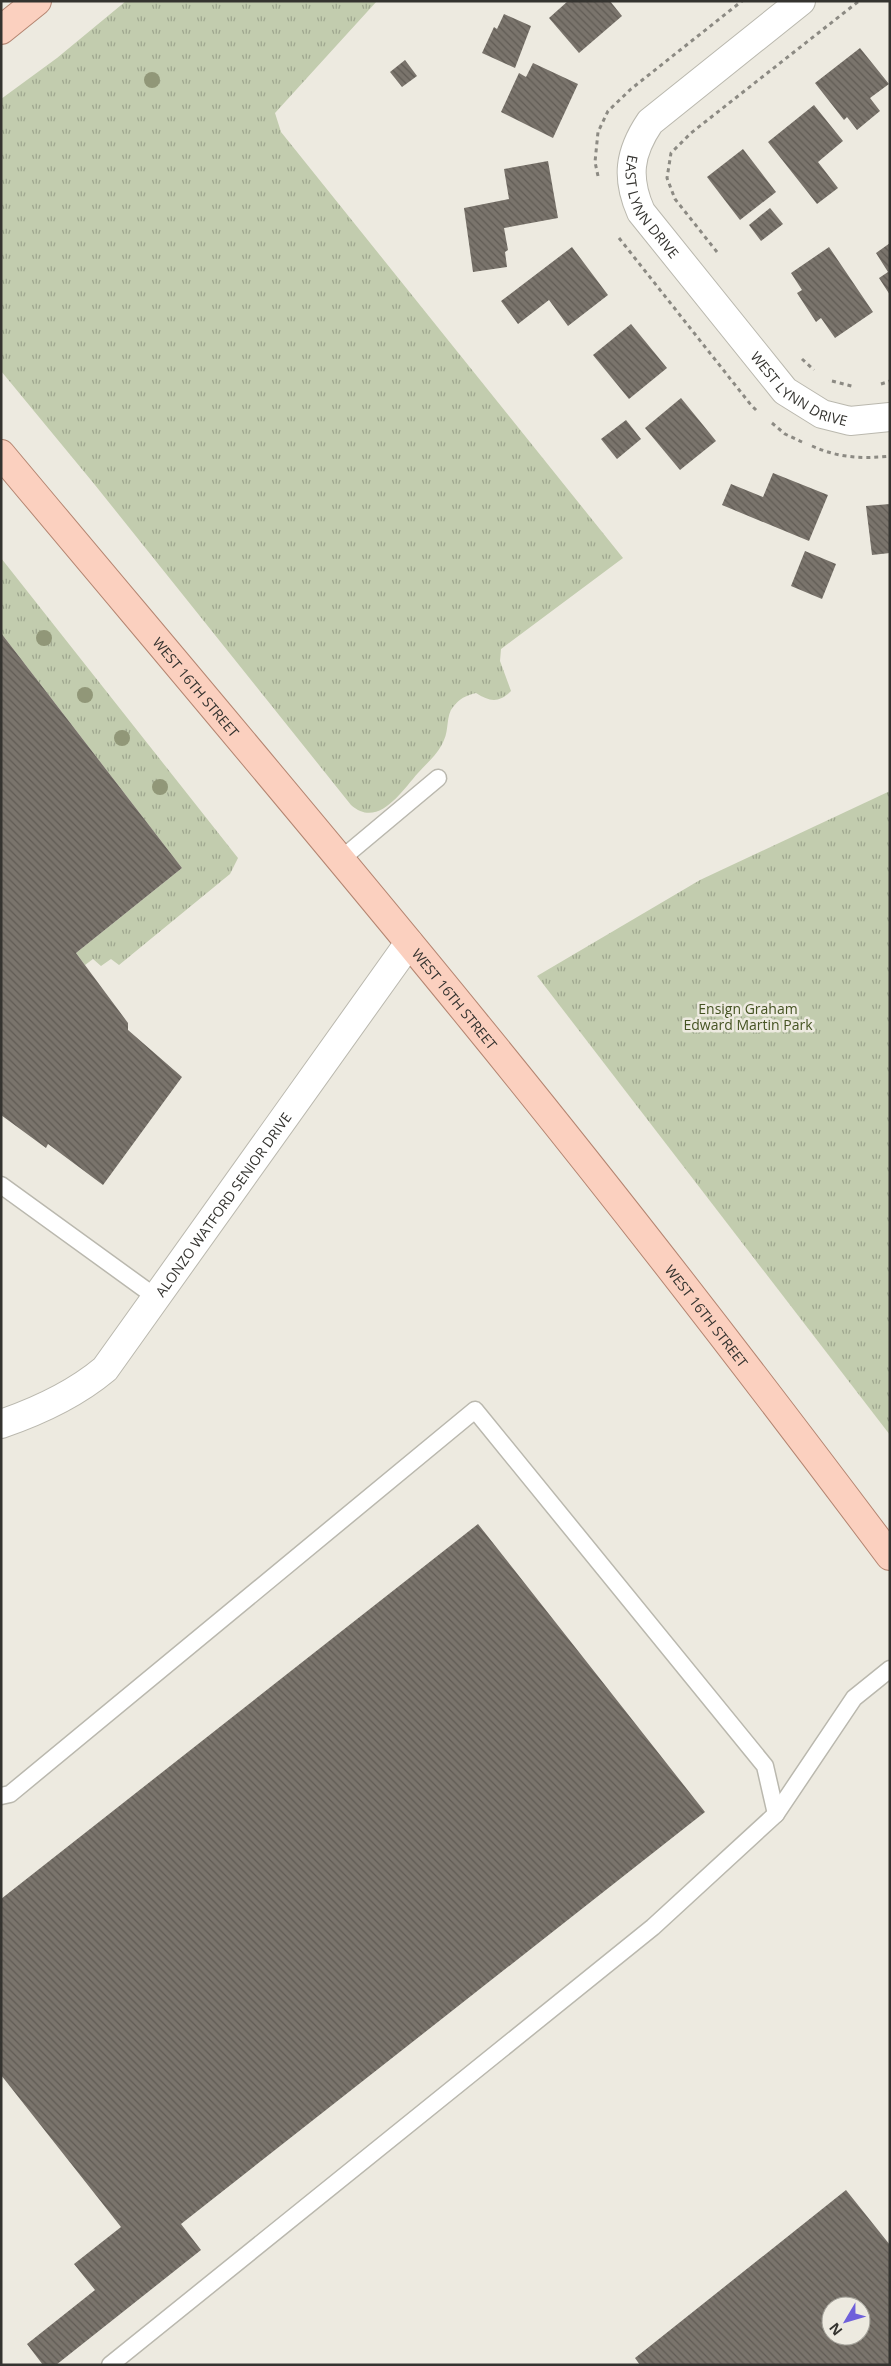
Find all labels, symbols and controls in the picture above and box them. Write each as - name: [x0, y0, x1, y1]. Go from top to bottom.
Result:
- street label: EAST LYNN DRIVE: [622, 154, 684, 262]
- street label: WEST LYNN DRIVE: [747, 347, 850, 430]
- street label: WEST 16TH STREET: [149, 633, 244, 741]
- street label: WEST 16TH STREET: [408, 944, 502, 1053]
- park label: Ensign Graham Edward Martin Park: [683, 999, 813, 1034]
- street label: ALONZO WATFORD SENIOR DRIVE: [150, 1108, 295, 1300]
- street label: WEST 16TH STREET: [661, 1260, 753, 1371]
- north arrow: [821, 2296, 871, 2346]
- text: N: [824, 2319, 846, 2340]

